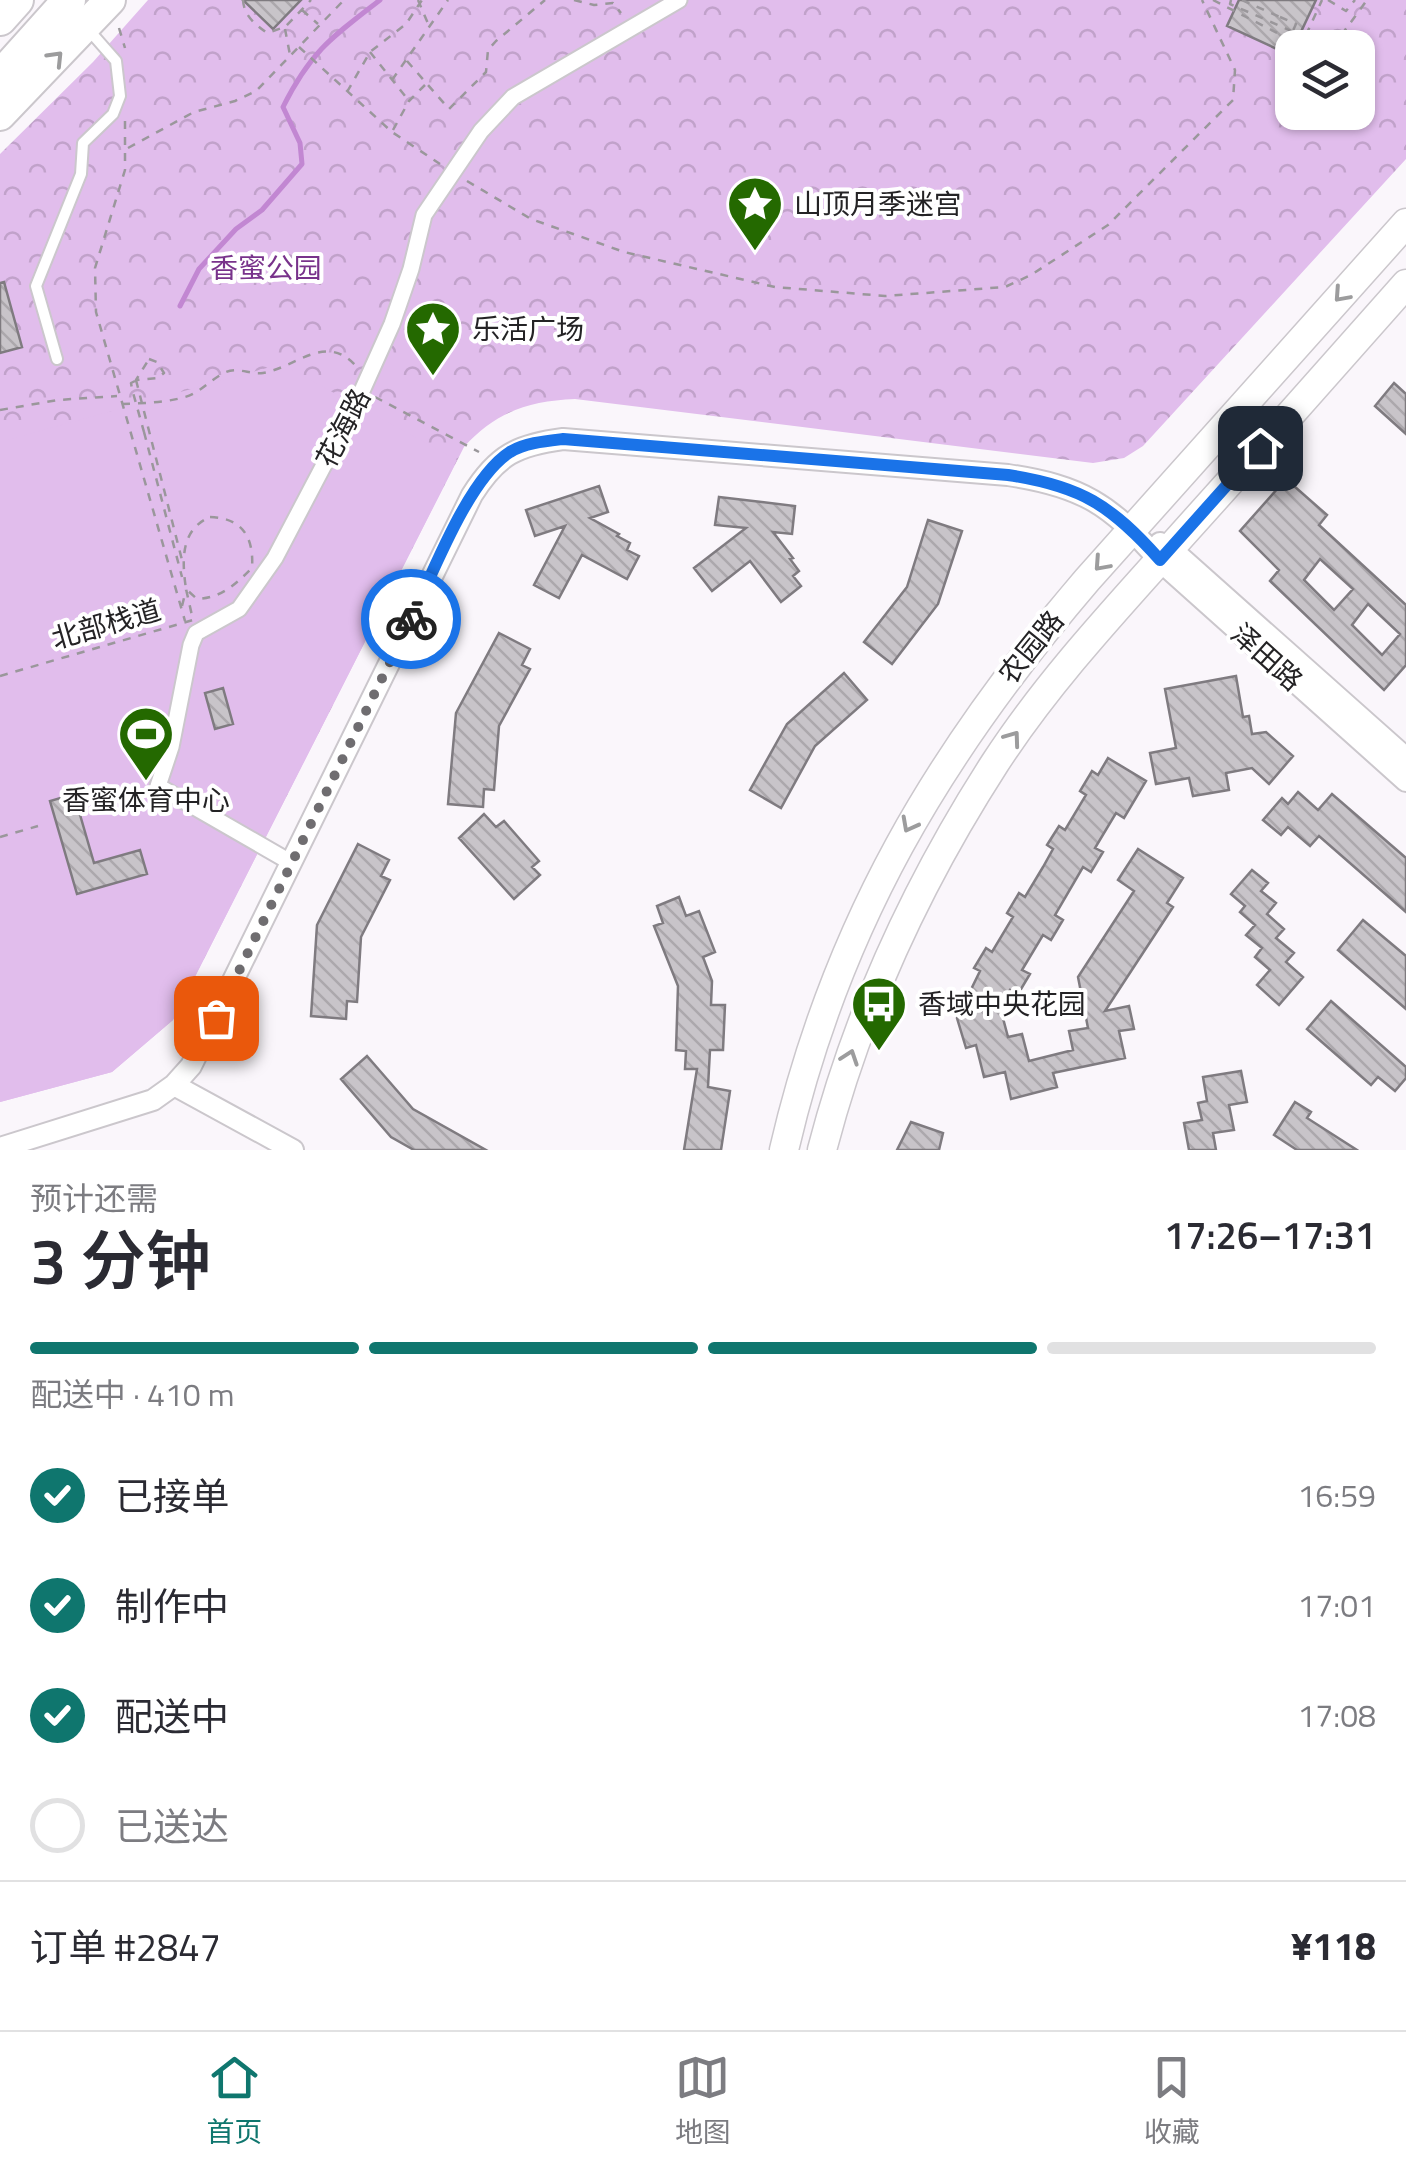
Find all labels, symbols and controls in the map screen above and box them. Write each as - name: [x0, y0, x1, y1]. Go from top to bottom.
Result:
- map controls: [1275, 30, 1375, 130]
- button: layers: [1275, 30, 1375, 130]
- one-way arrow: [44, 52, 62, 70]
- place icon: 山顶月季迷宫: [725, 174, 785, 253]
- place label: 山顶月季迷宫: [794, 182, 962, 225]
- park label: 香蜜公园: [210, 246, 322, 289]
- one-way arrow: [1335, 284, 1353, 302]
- place icon: 乐活广场: [403, 299, 463, 378]
- place label: 乐活广场: [472, 307, 584, 350]
- street label: 花海路: [304, 381, 381, 475]
- pin: [1218, 406, 1303, 491]
- icon: home: [1233, 421, 1288, 476]
- one-way arrow: [1094, 552, 1112, 571]
- courier: [361, 569, 461, 669]
- street label: 北部栈道: [46, 587, 166, 660]
- icon: bike: [384, 592, 439, 647]
- street label: 农园路: [987, 601, 1074, 693]
- street label: 泽田路: [1222, 613, 1313, 701]
- sports icon: 香蜜体育中心: [116, 704, 176, 783]
- one-way arrow: [1001, 730, 1020, 749]
- place label: 香蜜体育中心: [62, 778, 230, 821]
- one-way arrow: [902, 815, 921, 833]
- bus stop icon: 香域中央花园: [849, 974, 909, 1053]
- pin: [174, 976, 259, 1061]
- place label: 香域中央花园: [918, 982, 1086, 1025]
- icon: bag: [189, 991, 244, 1046]
- one-way arrow: [838, 1049, 858, 1066]
- text: 预计还需: [30, 1174, 158, 1222]
- text: 17:26–17:31: [1164, 1206, 1376, 1264]
- text: 3 分钟: [30, 1210, 211, 1309]
- text: 配送中 · 410 m: [30, 1370, 235, 1418]
- text: 已接单: [115, 1467, 229, 1525]
- icon: check: [30, 1468, 85, 1523]
- text: 16:59: [1297, 1471, 1376, 1519]
- text: 制作中: [115, 1577, 229, 1635]
- icon: check: [30, 1578, 85, 1633]
- text: 17:01: [1297, 1581, 1376, 1629]
- text: 配送中: [115, 1687, 229, 1745]
- icon: check: [30, 1688, 85, 1743]
- text: 17:08: [1297, 1691, 1376, 1739]
- text: 已送达: [115, 1797, 229, 1855]
- text: ¥118: [1291, 1917, 1376, 1975]
- text: 订单 #2847: [30, 1918, 221, 1976]
- tab: 首页: [206, 2050, 262, 2153]
- tab: 地图: [675, 2050, 731, 2153]
- tab: 收藏: [1144, 2050, 1200, 2153]

